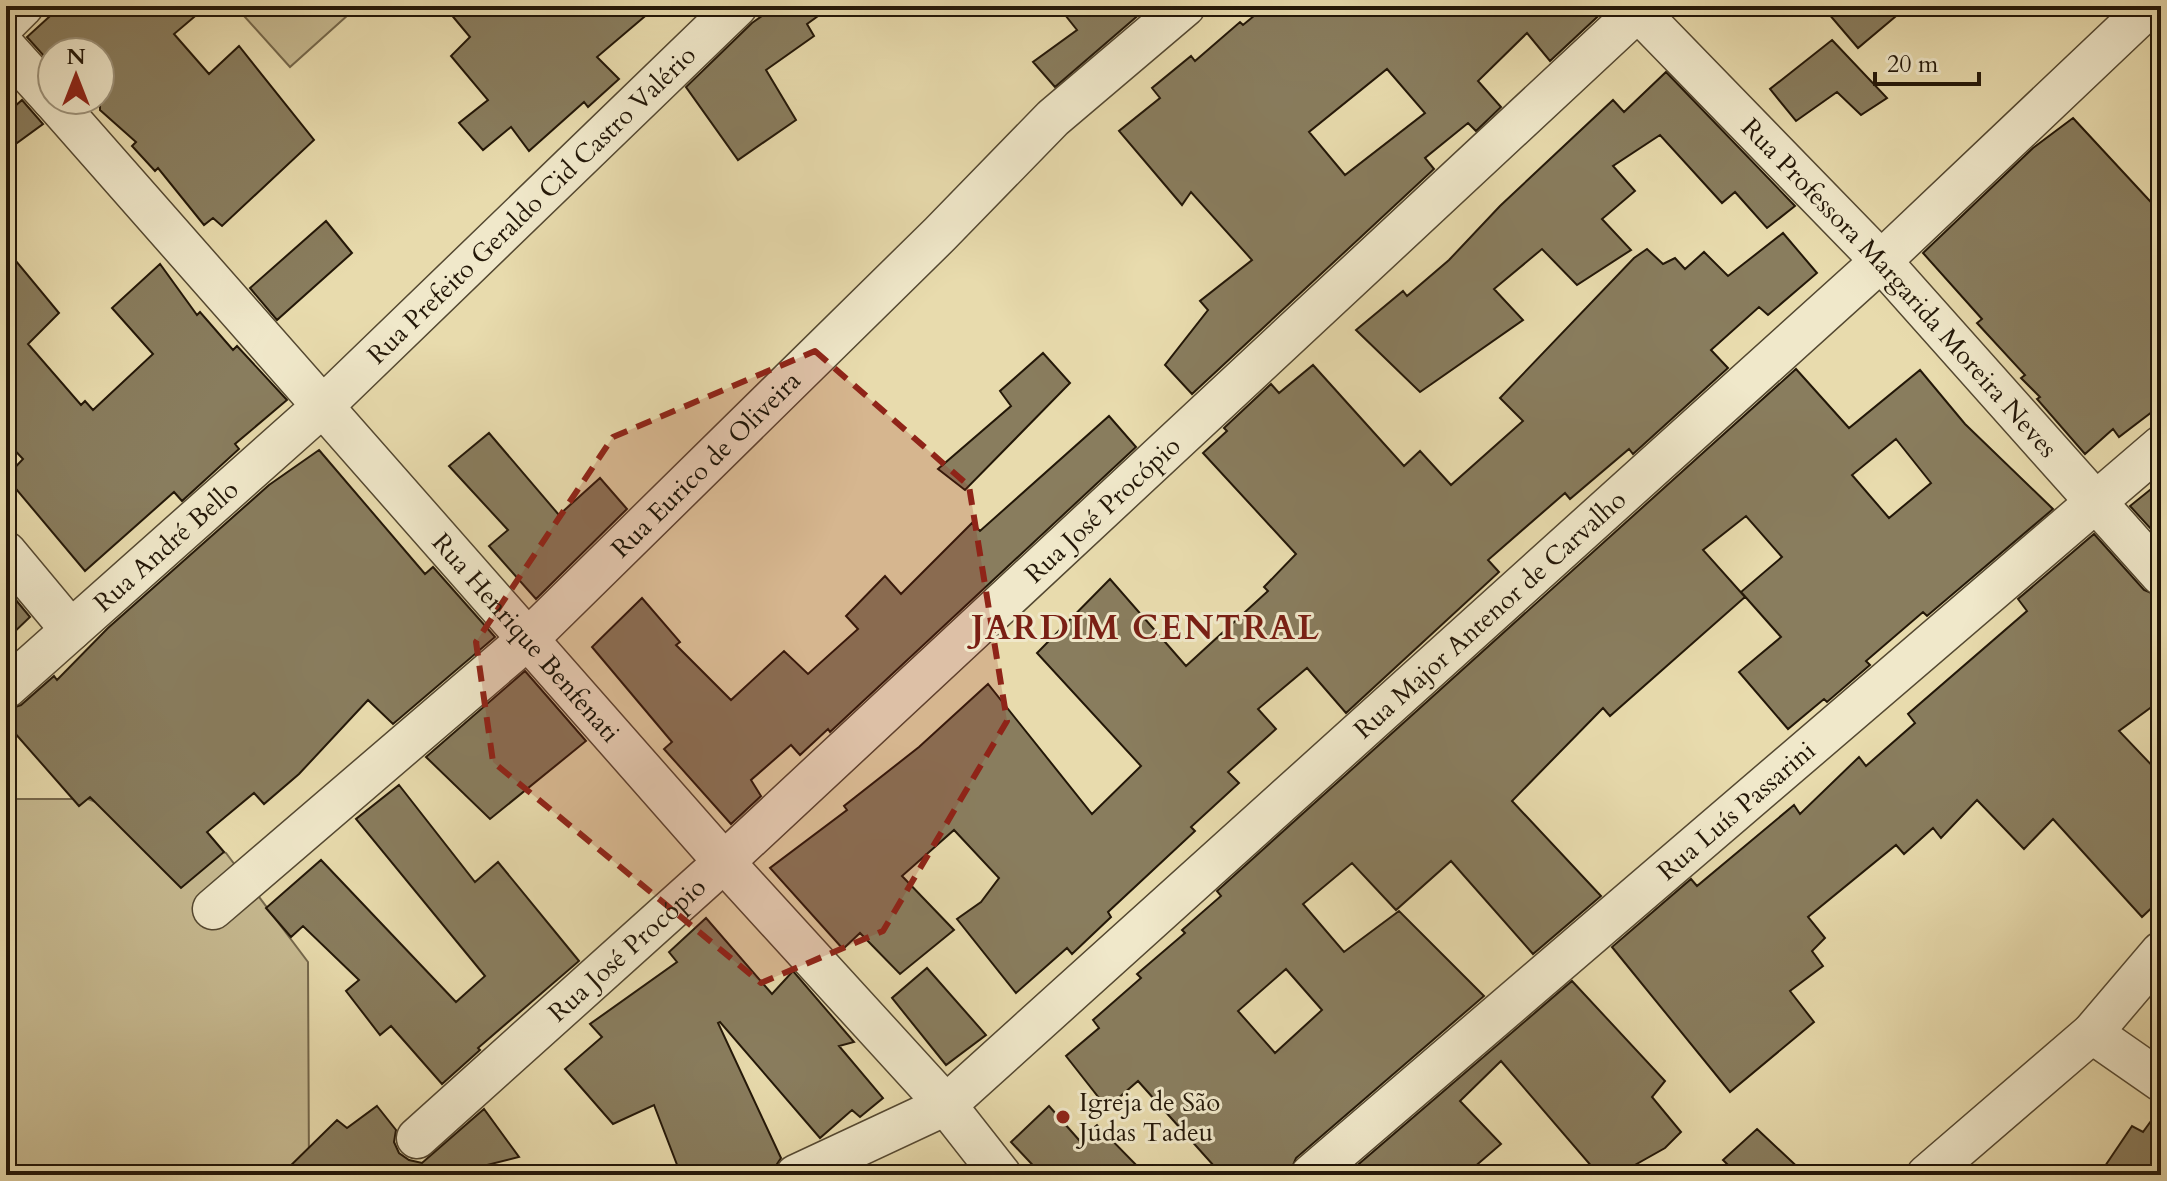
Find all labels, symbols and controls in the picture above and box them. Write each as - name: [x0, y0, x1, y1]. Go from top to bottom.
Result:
- north arrow: [36, 36, 116, 116]
- scale bar: [1875, 36, 1979, 86]
- street label: Rua Prefeito Geraldo Cid Castro Valério: [359, 38, 703, 372]
- text: N: [66, 42, 86, 72]
- text: 20 m: [1887, 48, 1939, 81]
- street label: Rua Professora Margarida Moreira Neves: [1734, 110, 2066, 465]
- street label: Rua Eurico de Oliveira: [603, 363, 808, 565]
- street label: Rua José Procópio: [1017, 428, 1188, 591]
- street label: Rua André Bello: [86, 472, 246, 620]
- street label: Rua Major Antenor de Carvalho: [1346, 482, 1633, 746]
- street label: Rua Henrique Benfenati: [424, 525, 628, 750]
- district label: JARDIM CENTRAL: [966, 605, 1321, 651]
- street label: Rua Luís Passarini: [1650, 733, 1823, 888]
- street label: Rua José Procópio: [540, 869, 713, 1030]
- place label: Igreja de São Judas Tadeu: [1075, 1085, 1220, 1150]
- marker: Igreja de São Judas Tadeu: [1054, 1108, 1072, 1126]

